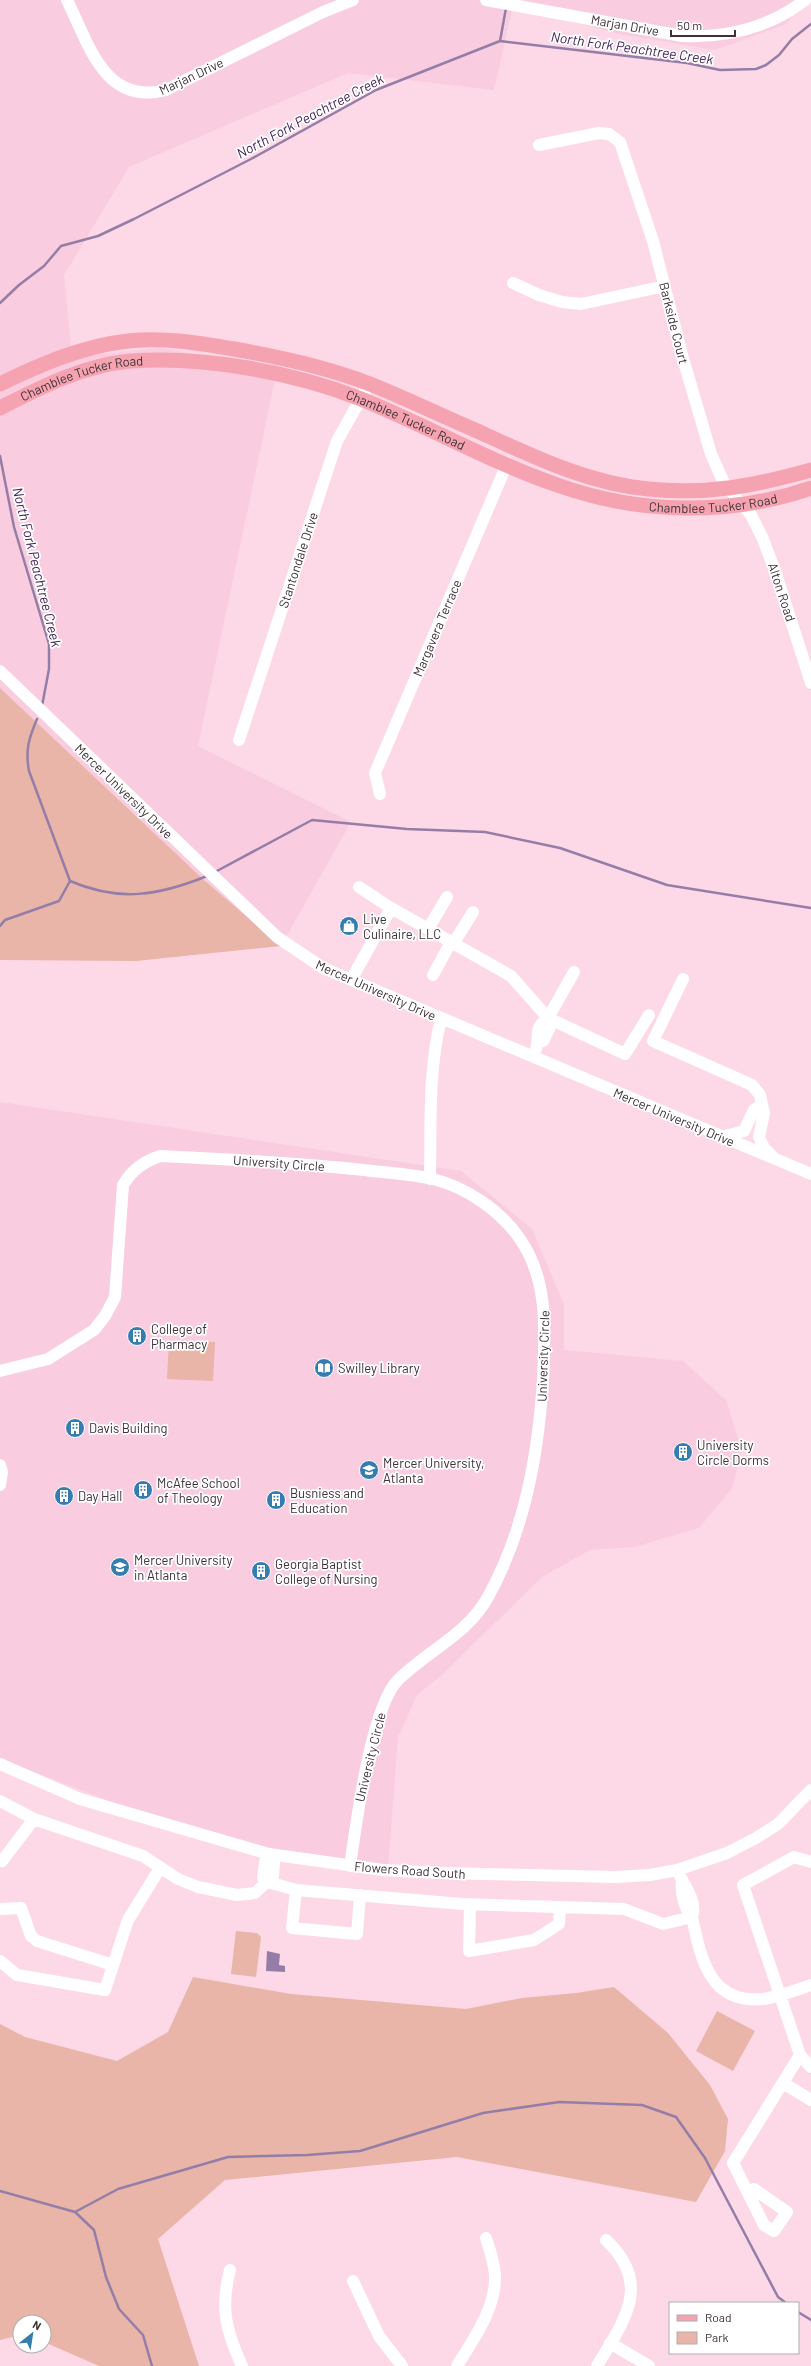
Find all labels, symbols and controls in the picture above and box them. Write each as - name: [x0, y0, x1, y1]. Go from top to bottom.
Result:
- street label: Marjan Drive: [590, 11, 660, 39]
- scale bar: [671, 12, 735, 38]
- text: 50 m: [677, 18, 702, 32]
- water label: North Fork Peachtree Creek: [550, 28, 715, 67]
- street label: Marjan Drive: [156, 54, 226, 98]
- water label: North Fork Peachtree Creek: [233, 69, 386, 162]
- street label: Barkside Court: [656, 280, 692, 366]
- street label: Chamblee Tucker Road: [17, 352, 144, 405]
- street label: Chamblee Tucker Road: [344, 386, 468, 453]
- water label: North Fork Peachtree Creek: [9, 485, 66, 649]
- street label: Chamblee Tucker Road: [648, 490, 779, 516]
- street label: Stantondale Drive: [275, 510, 321, 610]
- street label: Alton Road: [765, 561, 799, 623]
- street label: Margavera Terrace: [409, 577, 465, 679]
- street label: Mercer University Drive: [72, 740, 176, 842]
- place label: Live Culinaire, LLC: [363, 911, 441, 942]
- shop icon: Live Culinaire, LLC: [338, 915, 360, 937]
- street label: Mercer University Drive: [313, 956, 439, 1024]
- street label: Mercer University Drive: [611, 1084, 737, 1150]
- street label: University Circle: [233, 1152, 325, 1174]
- street label: University Circle: [533, 1310, 553, 1402]
- place label: College of Pharmacy: [151, 1321, 207, 1352]
- building icon: College of Pharmacy: [126, 1325, 148, 1347]
- library icon: Swilley Library: [313, 1357, 335, 1379]
- place label: Swilley Library: [338, 1360, 420, 1376]
- building icon: Davis Building: [64, 1417, 86, 1439]
- place label: Davis Building: [89, 1420, 168, 1436]
- place label: University Circle Dorms: [697, 1437, 769, 1468]
- building icon: University Circle Dorms: [672, 1441, 694, 1463]
- place label: Mercer University, Atlanta: [383, 1455, 484, 1486]
- school or university icon: Mercer University, Atlanta: [358, 1459, 380, 1481]
- place label: McAfee School of Theology: [157, 1475, 240, 1506]
- building icon: McAfee School of Theology: [132, 1479, 154, 1501]
- building icon: Day Hall: [53, 1485, 75, 1507]
- place label: Busniess and Education: [290, 1485, 364, 1516]
- place label: Day Hall: [78, 1488, 122, 1504]
- building icon: Busniess and Education: [265, 1489, 287, 1511]
- place label: Mercer University in Atlanta: [134, 1552, 233, 1583]
- school or university icon: Mercer University in Atlanta: [109, 1556, 131, 1578]
- place label: Georgia Baptist College of Nursing: [275, 1556, 378, 1587]
- building icon: Georgia Baptist College of Nursing: [250, 1560, 272, 1582]
- street label: University Circle: [351, 1710, 389, 1803]
- street label: Flowers Road South: [354, 1858, 466, 1882]
- legend: [669, 2302, 799, 2354]
- text: Road: [705, 2310, 732, 2324]
- north arrow: [12, 2314, 52, 2354]
- text: N: [31, 2317, 44, 2332]
- text: Park: [705, 2330, 729, 2344]

